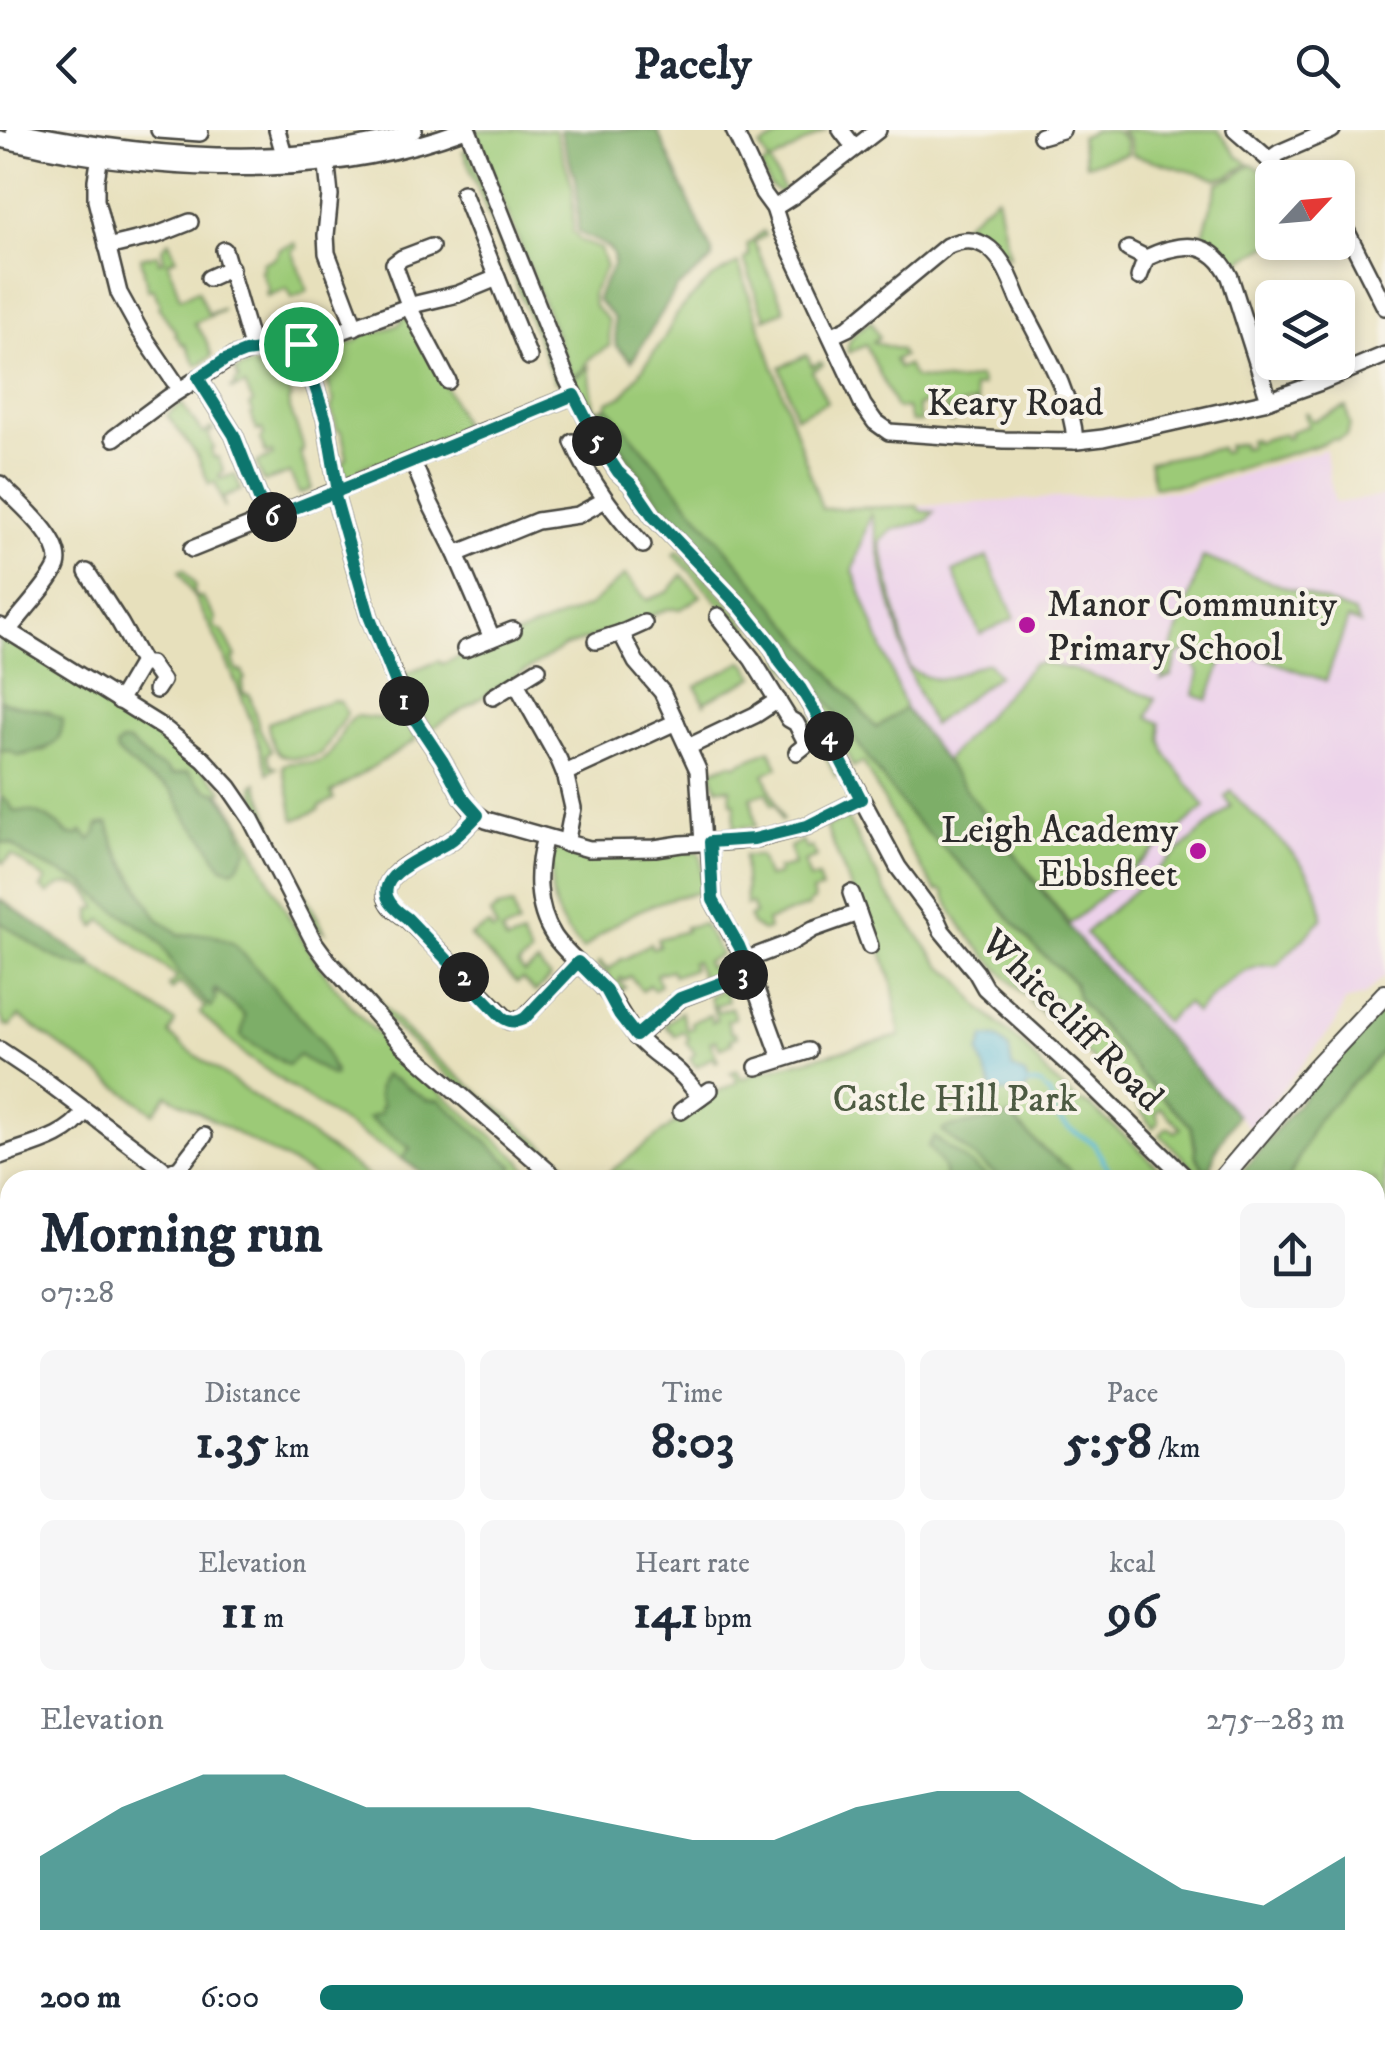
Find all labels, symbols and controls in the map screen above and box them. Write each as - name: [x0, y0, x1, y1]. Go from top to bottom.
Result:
- text: Pacely: [634, 37, 751, 93]
- icon: back: [40, 38, 95, 93]
- icon: search: [1290, 38, 1345, 93]
- north arrow: [1255, 160, 1355, 260]
- map controls: [1255, 160, 1355, 380]
- button: layers: [1255, 280, 1355, 380]
- pin: [259, 302, 344, 387]
- icon: arrive: [274, 317, 329, 372]
- street label: Keary Road: [926, 380, 1104, 428]
- pin: 5: [572, 416, 622, 466]
- text: 5: [590, 423, 604, 458]
- pin: 6: [247, 492, 297, 542]
- text: 6: [265, 499, 279, 534]
- place label: Manor Community Primary School: [1047, 581, 1338, 673]
- marker: Manor Community Primary School: [1016, 614, 1038, 636]
- pin: 1: [379, 676, 429, 726]
- text: 1: [399, 683, 409, 718]
- pin: 4: [804, 711, 854, 761]
- text: 4: [821, 718, 837, 753]
- place label: Leigh Academy Ebbsfleet: [941, 807, 1179, 899]
- marker: Leigh Academy Ebbsfleet: [1187, 840, 1209, 862]
- street label: Whitecliff Road: [969, 918, 1173, 1122]
- pin: 3: [718, 950, 768, 1000]
- pin: 2: [439, 952, 489, 1002]
- text: 3: [738, 957, 748, 992]
- text: 2: [457, 959, 471, 994]
- park label: Castle Hill Park: [832, 1076, 1078, 1124]
- text: Morning run: [40, 1201, 322, 1270]
- button: share: [1240, 1203, 1345, 1308]
- text: 07:28: [40, 1273, 114, 1313]
- text: Distance: [204, 1376, 301, 1411]
- text: Time: [662, 1376, 723, 1411]
- text: Pace: [1107, 1376, 1158, 1411]
- text: 1.35: [195, 1411, 269, 1474]
- text: 8:03: [651, 1411, 734, 1474]
- text: 5:58: [1064, 1411, 1152, 1474]
- text: km: [269, 1431, 310, 1466]
- text: /km: [1152, 1431, 1201, 1466]
- text: Elevation: [198, 1546, 307, 1581]
- text: Heart rate: [635, 1546, 750, 1581]
- text: kcal: [1110, 1546, 1155, 1581]
- text: 11: [221, 1581, 257, 1644]
- text: 141: [633, 1581, 698, 1644]
- text: 96: [1107, 1581, 1158, 1644]
- text: m: [257, 1601, 284, 1636]
- text: bpm: [698, 1601, 752, 1636]
- text: Elevation: [40, 1700, 164, 1740]
- text: 275–283 m: [1206, 1700, 1345, 1740]
- text: 200 m: [40, 1978, 121, 2018]
- text: 6:00: [200, 1978, 259, 2018]

